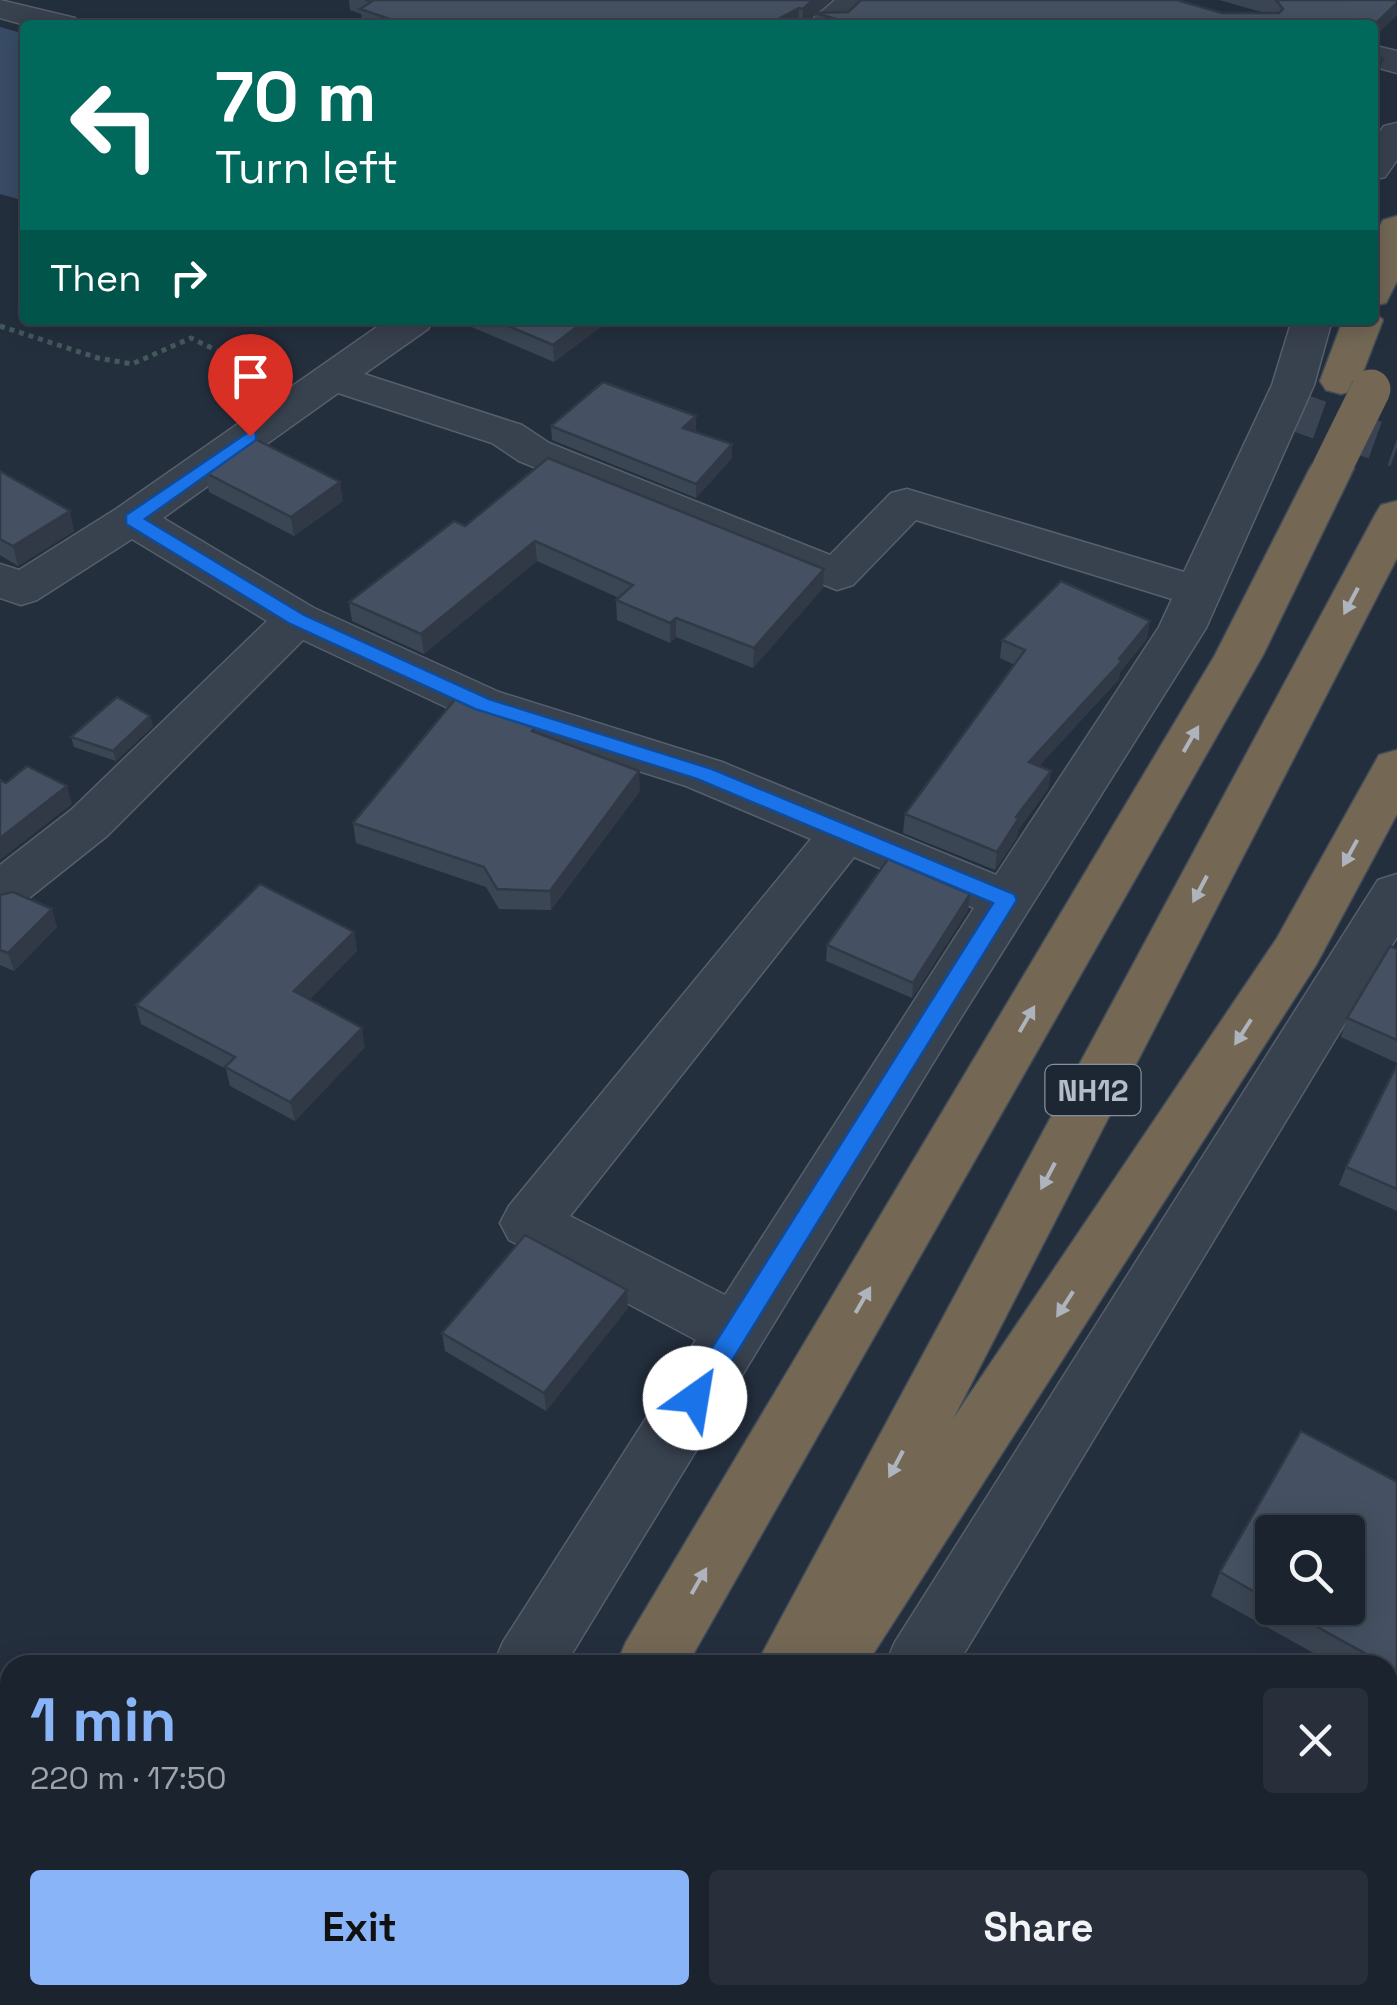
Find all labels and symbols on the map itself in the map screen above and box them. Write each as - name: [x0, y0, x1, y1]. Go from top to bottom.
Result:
- pin: [208, 334, 293, 437]
- one-way arrow: [1343, 587, 1360, 616]
- one-way arrow: [1181, 725, 1199, 753]
- one-way arrow: [1342, 839, 1360, 867]
- one-way arrow: [1192, 874, 1209, 903]
- one-way arrow: [1018, 1005, 1035, 1033]
- one-way arrow: [1235, 1018, 1253, 1046]
- road number: NH12: [1046, 1065, 1140, 1115]
- one-way arrow: [1040, 1162, 1057, 1191]
- one-way arrow: [854, 1286, 871, 1314]
- one-way arrow: [1056, 1290, 1074, 1317]
- position arrow: [643, 1346, 747, 1450]
- one-way arrow: [888, 1449, 905, 1478]
- one-way arrow: [690, 1567, 707, 1595]

